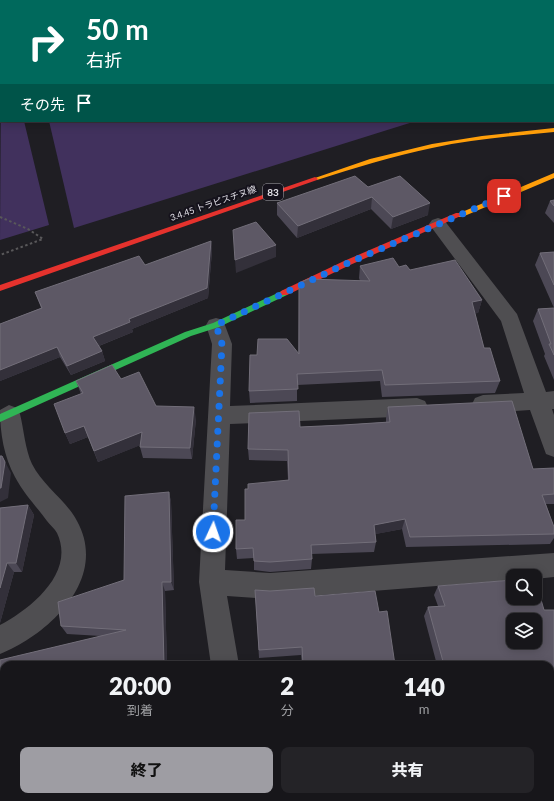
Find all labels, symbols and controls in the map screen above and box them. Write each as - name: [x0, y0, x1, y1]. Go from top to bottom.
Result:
- text: 50 m: [86, 12, 149, 46]
- icon: right: [20, 16, 72, 68]
- text: 右折: [86, 49, 122, 71]
- icon: arrive: [73, 92, 95, 114]
- text: その先: [20, 95, 65, 113]
- pin: [487, 179, 521, 213]
- street label: 3.4.45 トラピスチヌ線: [168, 183, 258, 223]
- road number: 83: [263, 184, 283, 200]
- icon: arrive: [493, 185, 515, 207]
- position arrow: [192, 511, 234, 553]
- map controls: [506, 569, 542, 649]
- button: search: [506, 569, 542, 605]
- button: layers: [506, 613, 542, 649]
- text: 20:00: [109, 671, 171, 700]
- text: 2: [280, 671, 294, 700]
- text: 140: [403, 672, 445, 701]
- text: m: [419, 701, 429, 717]
- text: 到着: [127, 702, 153, 718]
- text: 分: [281, 702, 294, 718]
- button: 終了: [20, 747, 273, 793]
- button: 共有: [281, 747, 534, 793]

